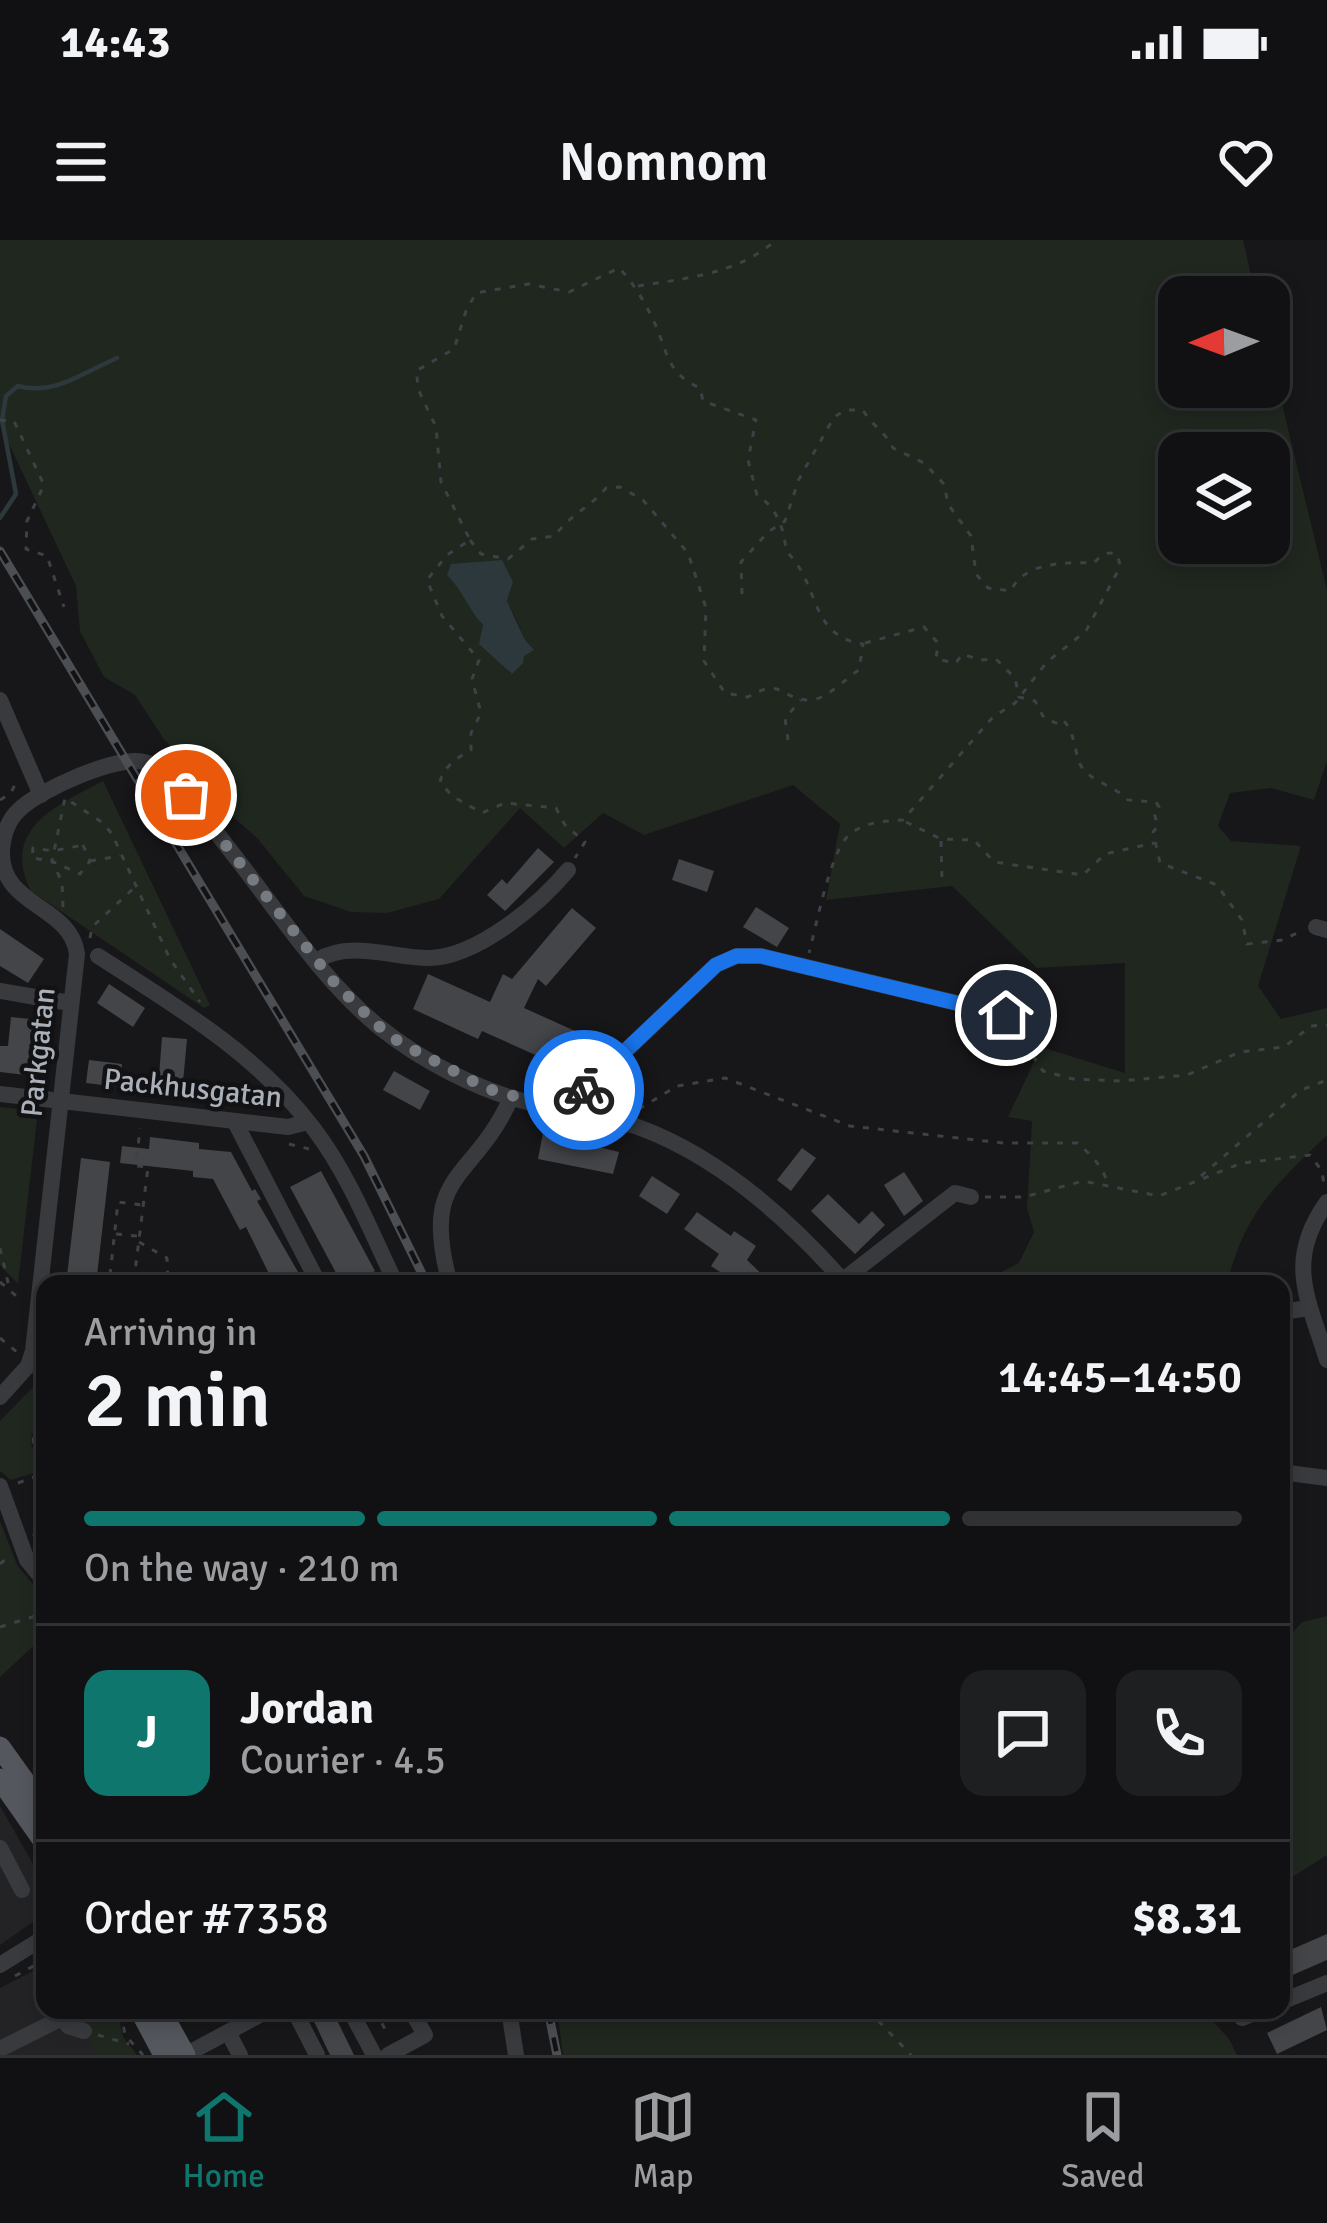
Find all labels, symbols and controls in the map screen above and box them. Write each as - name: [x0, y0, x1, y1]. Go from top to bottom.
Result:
- text: 14:43: [60, 15, 170, 70]
- icon: menu: [48, 129, 114, 195]
- text: Nomnom: [559, 129, 768, 196]
- icon: heart: [1213, 129, 1279, 195]
- north arrow: [1158, 276, 1290, 408]
- map controls: [1158, 276, 1290, 564]
- button: layers: [1158, 432, 1290, 564]
- pin: [135, 744, 237, 846]
- icon: bag: [153, 762, 219, 828]
- pin: [955, 964, 1057, 1066]
- icon: home: [973, 982, 1039, 1048]
- street label: Parkgatan: [13, 985, 64, 1119]
- courier: [524, 1030, 644, 1150]
- icon: bike: [551, 1057, 617, 1123]
- street label: Packhusgatan: [102, 1061, 284, 1116]
- text: Arriving in: [84, 1308, 258, 1356]
- text: 14:45–14:50: [998, 1350, 1242, 1405]
- text: 2 min: [84, 1353, 271, 1449]
- text: On the way · 210 m: [84, 1544, 400, 1592]
- button: chat: [960, 1670, 1086, 1796]
- button: phone: [1116, 1670, 1242, 1796]
- text: Jordan: [240, 1681, 374, 1736]
- text: J: [136, 1705, 158, 1760]
- text: Courier · 4.5: [240, 1736, 446, 1784]
- text: Order #7358: [84, 1891, 329, 1946]
- text: $8.31: [1132, 1891, 1242, 1946]
- tab: Home: [183, 2084, 265, 2197]
- tab: Map: [630, 2084, 696, 2197]
- tab: Saved: [1061, 2084, 1144, 2197]

